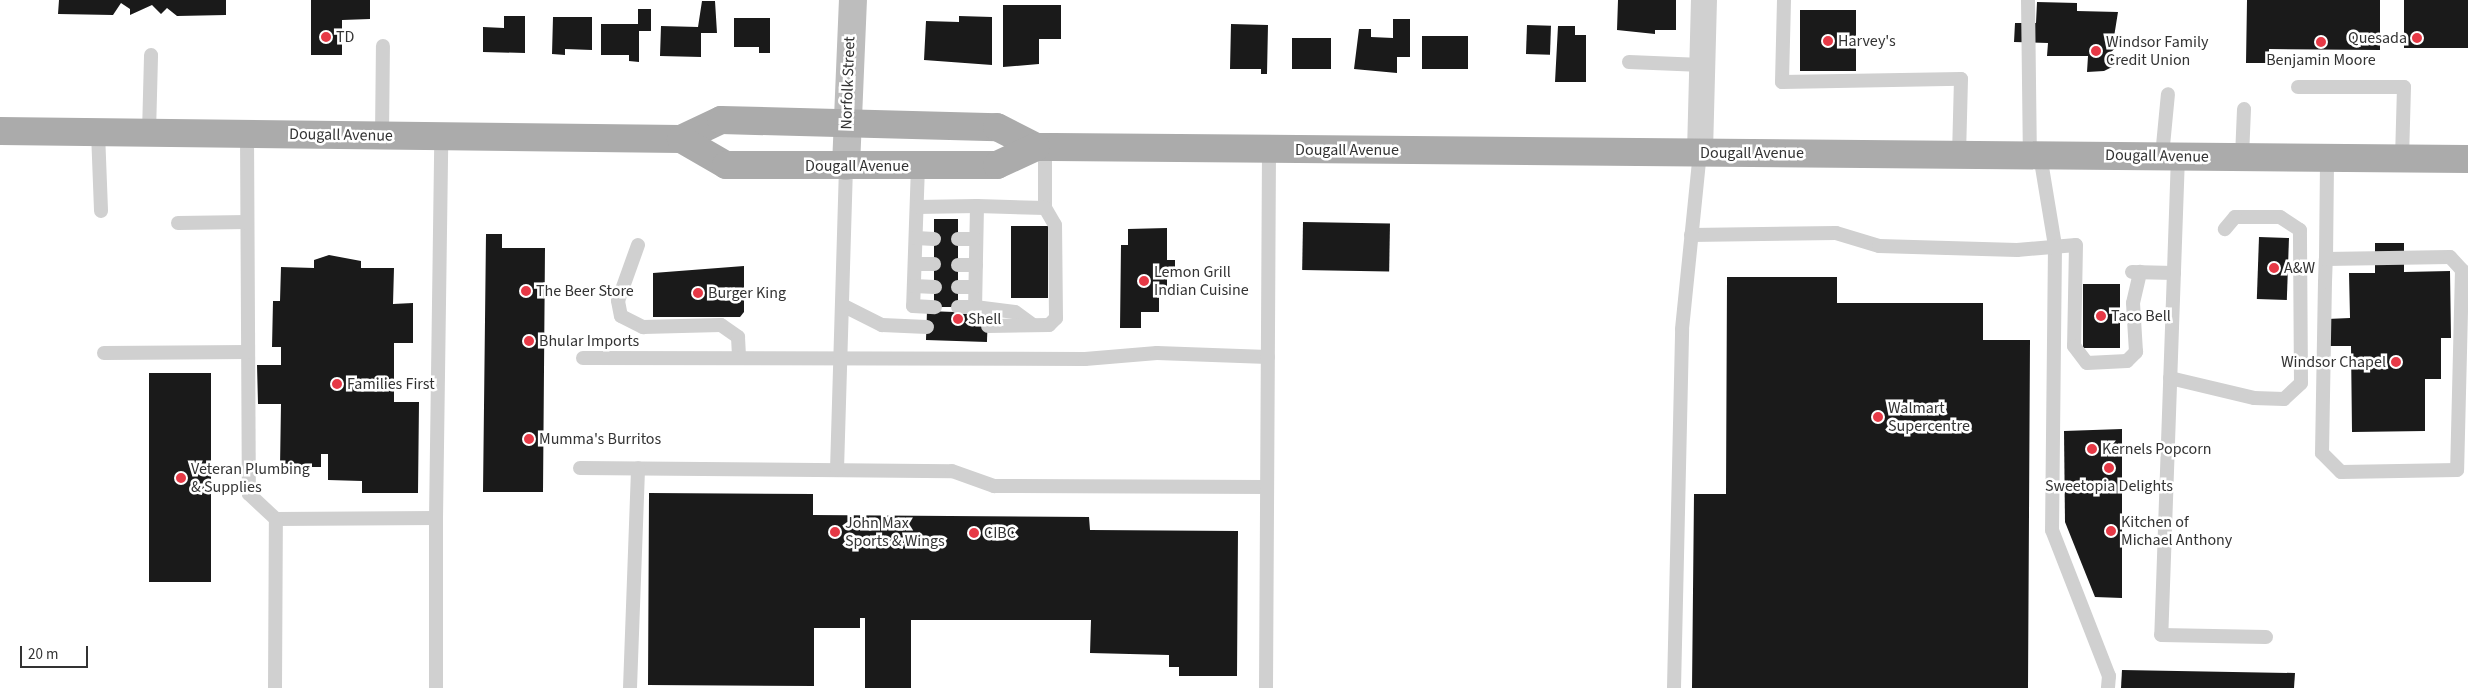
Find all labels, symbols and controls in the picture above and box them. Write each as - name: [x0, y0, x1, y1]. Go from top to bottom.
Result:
- place label: TD: [336, 27, 354, 47]
- place label: Quesada: [2348, 28, 2407, 48]
- marker: TD: [320, 31, 332, 43]
- place label: Harvey's: [1838, 31, 1896, 51]
- place label: Windsor Family Credit Union: [2106, 32, 2208, 70]
- marker: Quesada: [2411, 32, 2423, 44]
- marker: Harvey's: [1822, 35, 1834, 47]
- street label: Norfolk Street: [837, 36, 859, 130]
- marker: Benjamin Moore: [2315, 36, 2327, 48]
- marker: Windsor Family Credit Union: [2090, 45, 2102, 57]
- place label: Benjamin Moore: [2266, 50, 2376, 70]
- street label: Dougall Avenue: [289, 124, 393, 146]
- street label: Dougall Avenue: [1295, 140, 1399, 160]
- street label: Dougall Avenue: [1700, 143, 1804, 163]
- street label: Dougall Avenue: [2105, 145, 2209, 167]
- street label: Dougall Avenue: [805, 156, 909, 176]
- place label: A&W: [2284, 258, 2315, 278]
- place label: Lemon Grill Indian Cuisine: [1154, 262, 1249, 300]
- marker: A&W: [2268, 262, 2280, 274]
- marker: Lemon Grill Indian Cuisine: [1138, 275, 1150, 287]
- place label: The Beer Store: [536, 281, 634, 301]
- place label: Burger King: [708, 283, 786, 303]
- marker: The Beer Store: [520, 285, 532, 297]
- marker: Burger King: [692, 287, 704, 299]
- place label: Taco Bell: [2111, 306, 2171, 326]
- place label: Shell: [968, 309, 1001, 329]
- marker: Taco Bell: [2095, 310, 2107, 322]
- marker: Shell: [952, 313, 964, 325]
- place label: Bhular Imports: [539, 331, 639, 351]
- marker: Bhular Imports: [523, 335, 535, 347]
- place label: Windsor Chapel: [2281, 352, 2386, 372]
- marker: Windsor Chapel: [2390, 356, 2402, 368]
- place label: Families First: [347, 374, 435, 394]
- marker: Families First: [331, 378, 343, 390]
- place label: Walmart Supercentre: [1888, 398, 1970, 436]
- marker: Walmart Supercentre: [1872, 411, 1884, 423]
- place label: Mumma's Burritos: [539, 429, 661, 449]
- marker: Mumma's Burritos: [523, 433, 535, 445]
- place label: Kernels Popcorn: [2102, 439, 2211, 459]
- marker: Kernels Popcorn: [2086, 443, 2098, 455]
- place label: Veteran Plumbing & Supplies: [191, 459, 310, 497]
- marker: Sweetopia Delights: [2103, 462, 2115, 474]
- marker: Veteran Plumbing & Supplies: [175, 472, 187, 484]
- place label: Sweetopia Delights: [2045, 476, 2173, 496]
- place label: Kitchen of Michael Anthony: [2121, 512, 2232, 550]
- place label: John Max Sports & Wings: [845, 513, 945, 551]
- place label: CIBC: [984, 523, 1016, 543]
- marker: Kitchen of Michael Anthony: [2105, 525, 2117, 537]
- marker: John Max Sports & Wings: [829, 526, 841, 538]
- marker: CIBC: [968, 527, 980, 539]
- scale bar: [22, 636, 90, 668]
- text: 20 m: [28, 644, 58, 665]

